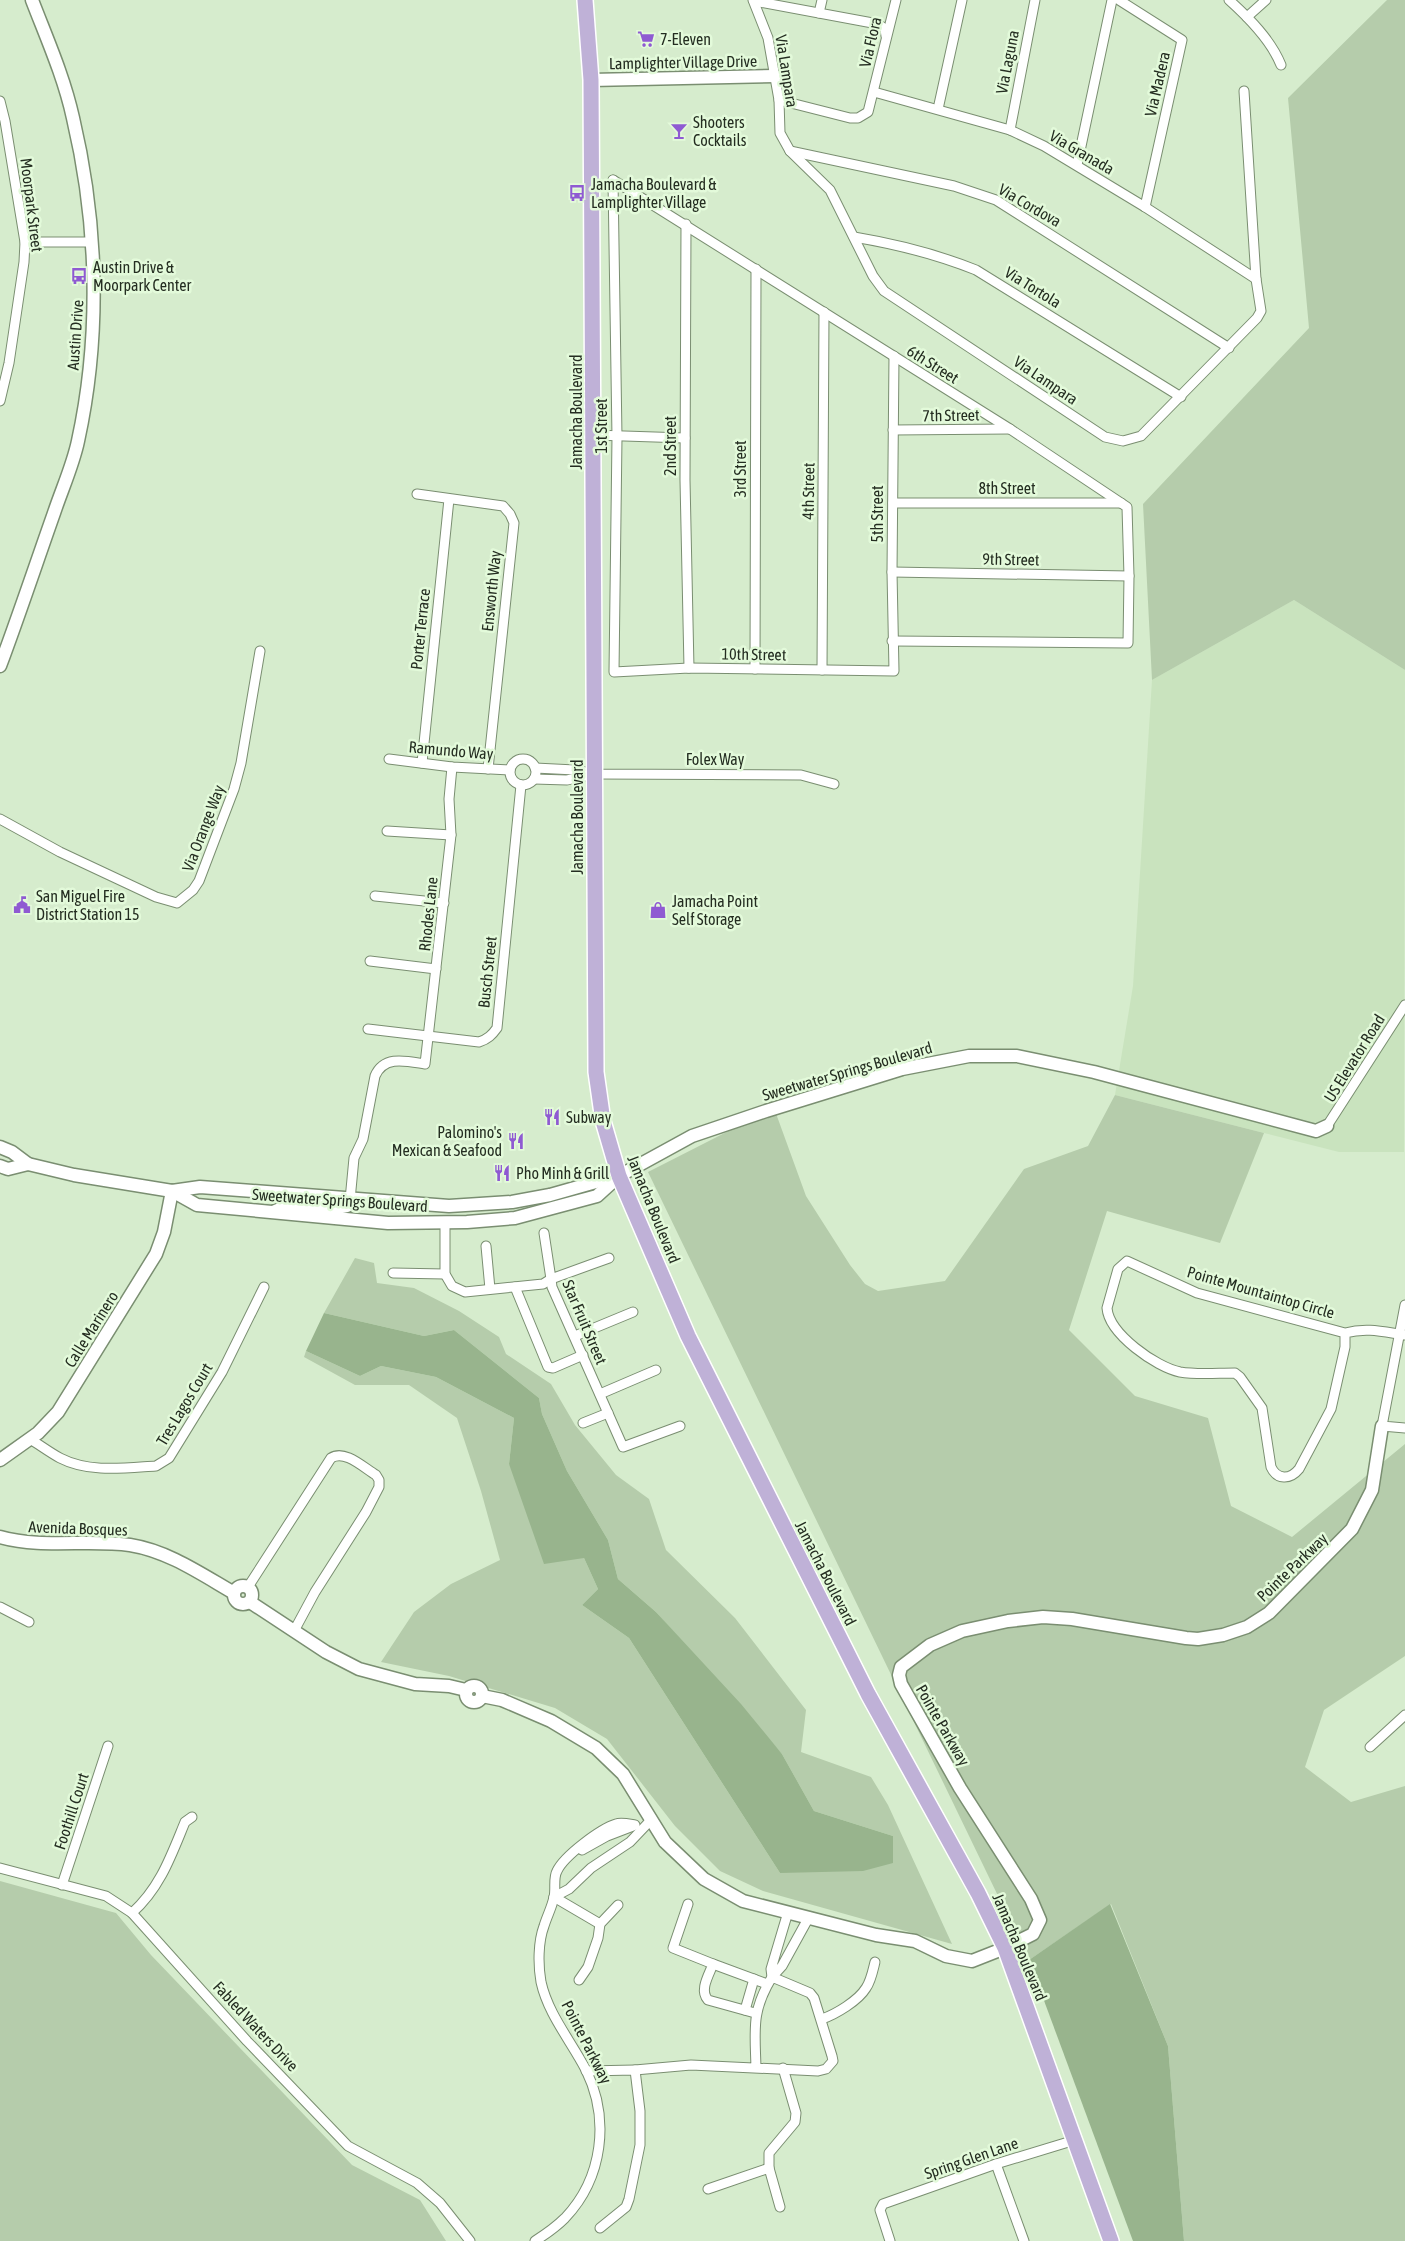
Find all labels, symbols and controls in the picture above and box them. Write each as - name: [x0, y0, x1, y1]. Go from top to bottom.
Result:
- street label: Via Flora: [855, 15, 885, 69]
- supermarket icon: 7-Eleven: [636, 29, 656, 49]
- street label: Via Laguna: [992, 29, 1023, 96]
- place label: 7-Eleven: [660, 30, 711, 48]
- street label: Via Lampara: [771, 33, 802, 109]
- street label: Via Madera: [1141, 50, 1173, 118]
- street label: Lamplighter Village Drive: [609, 52, 757, 73]
- place label: Shooters Cocktails: [693, 113, 747, 149]
- bar icon: Shooters Cocktails: [669, 121, 689, 141]
- street label: Via Granada: [1046, 126, 1118, 178]
- street label: Moorpark Street: [16, 157, 47, 254]
- place label: Jamacha Boulevard & Lamplighter Village: [591, 175, 717, 212]
- street label: Via Cordova: [995, 180, 1065, 230]
- bus stop icon: Jamacha Boulevard & Lamplighter Village: [567, 183, 587, 203]
- place label: Austin Drive & Moorpark Center: [93, 258, 191, 295]
- street label: Via Tortola: [1002, 263, 1064, 311]
- bus stop icon: Austin Drive & Moorpark Center: [69, 266, 89, 286]
- street label: Austin Drive: [64, 299, 86, 371]
- street label: 6th Street: [904, 341, 962, 387]
- street label: Via Lampara: [1010, 352, 1081, 409]
- street label: Jamacha Boulevard: [567, 354, 585, 470]
- street label: 1st Street: [592, 398, 610, 454]
- street label: 7th Street: [922, 405, 980, 424]
- street label: 2nd Street: [661, 416, 679, 476]
- street label: 3rd Street: [731, 440, 749, 498]
- street label: 4th Street: [799, 462, 818, 520]
- street label: 8th Street: [978, 479, 1036, 497]
- street label: 5th Street: [868, 485, 886, 543]
- street label: Ensworth Way: [478, 549, 505, 633]
- street label: 9th Street: [982, 550, 1040, 569]
- street label: Porter Terrace: [407, 588, 433, 670]
- street label: 10th Street: [721, 644, 787, 664]
- street label: Ramundo Way: [408, 737, 494, 764]
- street label: Folex Way: [686, 750, 745, 769]
- street label: Jamacha Boulevard: [568, 759, 586, 875]
- street label: Via Orange Way: [178, 782, 229, 874]
- street label: Rhodes Lane: [415, 876, 441, 952]
- place label: San Miguel Fire District Station 15: [36, 887, 140, 923]
- place label: Jamacha Point Self Storage: [672, 892, 758, 929]
- public building icon: San Miguel Fire District Station 15: [12, 895, 32, 915]
- shop icon: Jamacha Point Self Storage: [648, 900, 668, 920]
- street label: Busch Street: [474, 935, 500, 1009]
- street label: US Elevator Road: [1320, 1011, 1388, 1105]
- street label: Sweetwater Springs Boulevard: [760, 1038, 934, 1105]
- restaurant icon: Subway: [542, 1107, 562, 1127]
- place label: Subway: [566, 1108, 612, 1127]
- place label: Palomino's Mexican & Seafood: [392, 1123, 502, 1159]
- restaurant icon: Palomino's Mexican & Seafood: [506, 1131, 526, 1151]
- street label: Jamacha Boulevard: [624, 1152, 684, 1266]
- restaurant icon: Pho Minh & Grill: [492, 1163, 512, 1183]
- place label: Pho Minh & Grill: [516, 1164, 610, 1182]
- street label: Sweetwater Springs Boulevard: [252, 1185, 428, 1216]
- street label: Pointe Mountaintop Circle: [1185, 1262, 1337, 1323]
- street label: Star Fruit Street: [559, 1277, 611, 1367]
- street label: Calle Marinero: [61, 1288, 121, 1370]
- street label: Tres Lagos Court: [152, 1359, 217, 1449]
- street label: Avenida Bosques: [28, 1517, 128, 1540]
- street label: Jamacha Boulevard: [792, 1518, 860, 1628]
- street label: Pointe Parkway: [1253, 1529, 1332, 1606]
- street label: Pointe Parkway: [912, 1681, 974, 1770]
- street label: Foothill Court: [50, 1770, 92, 1852]
- street label: Jamacha Boulevard: [989, 1891, 1051, 2003]
- street label: Fabled Waters Drive: [210, 1977, 302, 2075]
- street label: Pointe Parkway: [558, 1998, 616, 2087]
- street label: Spring Glen Lane: [922, 2134, 1021, 2183]

